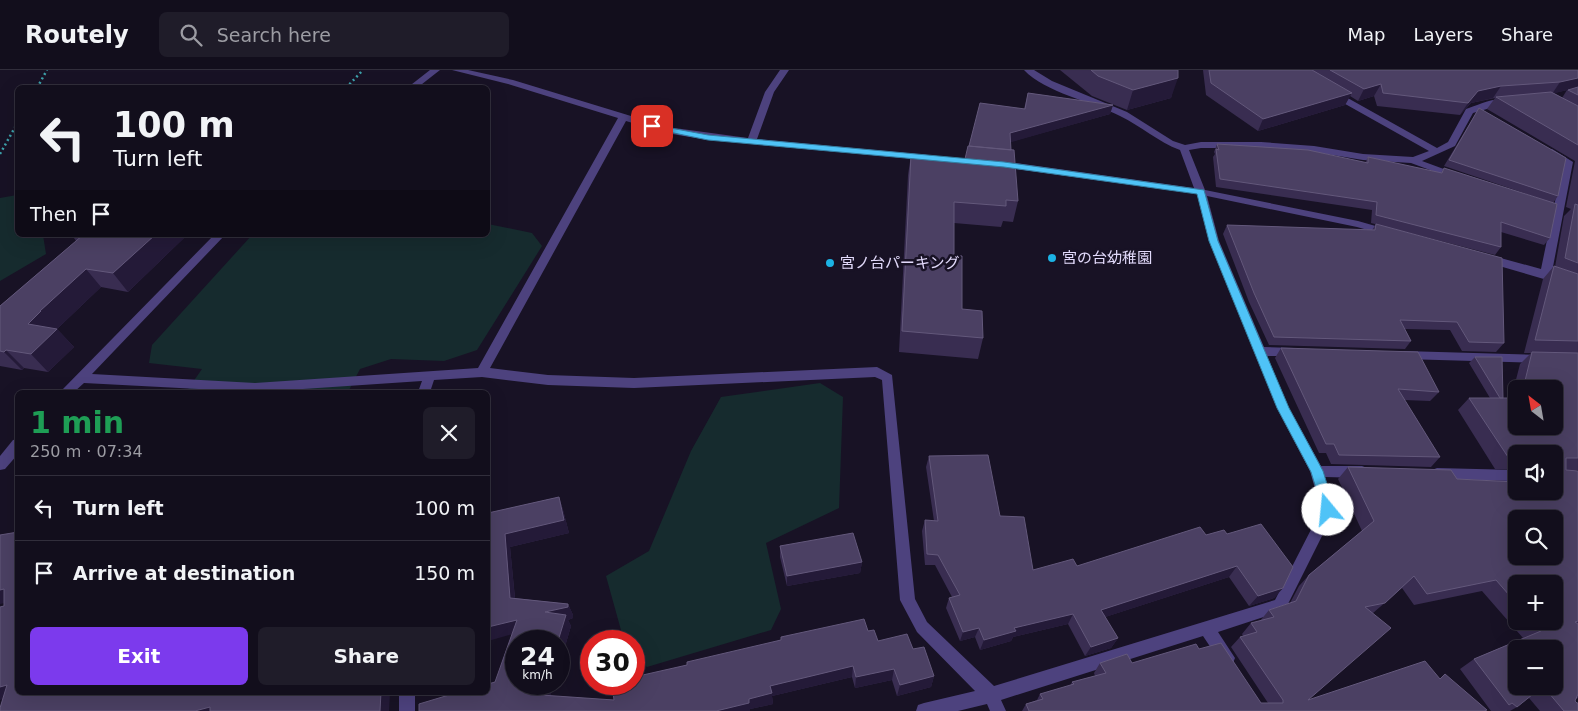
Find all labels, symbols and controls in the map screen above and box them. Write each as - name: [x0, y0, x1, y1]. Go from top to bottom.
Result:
- search box: [159, 12, 509, 57]
- text: Routely: [25, 21, 129, 49]
- icon: search: [177, 21, 205, 49]
- text: Search here: [217, 24, 331, 46]
- text: Map: [1347, 24, 1385, 45]
- text: Layers: [1413, 24, 1473, 45]
- text: Share: [1501, 24, 1553, 45]
- icon: left: [30, 105, 95, 170]
- text: 100 m: [113, 105, 235, 145]
- pin: [631, 105, 673, 147]
- icon: arrive: [638, 112, 666, 140]
- text: Turn left: [113, 146, 202, 171]
- icon: arrive: [87, 200, 115, 228]
- text: Then: [30, 203, 77, 225]
- place label: 宮の台幼稚園: [1062, 249, 1152, 267]
- marker: 宮の台幼稚園: [1046, 252, 1058, 264]
- place label: 宮ノ台パーキング: [840, 254, 960, 272]
- marker: 宮ノ台パーキング: [824, 257, 836, 269]
- north arrow: [1508, 380, 1562, 435]
- map controls: [1508, 380, 1563, 695]
- text: 1 min: [30, 405, 124, 440]
- button: close: [423, 407, 475, 459]
- text: 250 m · 07:34: [30, 442, 143, 461]
- button: sound: [1508, 445, 1563, 500]
- position arrow: [1301, 483, 1353, 535]
- icon: left: [30, 494, 58, 522]
- text: Turn left: [73, 497, 164, 519]
- text: 100 m: [414, 497, 475, 519]
- button: search: [1508, 510, 1563, 565]
- icon: arrive: [30, 559, 58, 587]
- text: Arrive at destination: [73, 562, 295, 584]
- text: 150 m: [414, 562, 475, 584]
- button: +: [1508, 575, 1563, 630]
- button: Exit: [30, 627, 248, 685]
- button: Share: [258, 627, 475, 685]
- speed limit sign: 30: [580, 630, 645, 695]
- button: −: [1508, 640, 1563, 695]
- text: 24: [520, 642, 555, 671]
- text: km/h: [522, 668, 553, 682]

